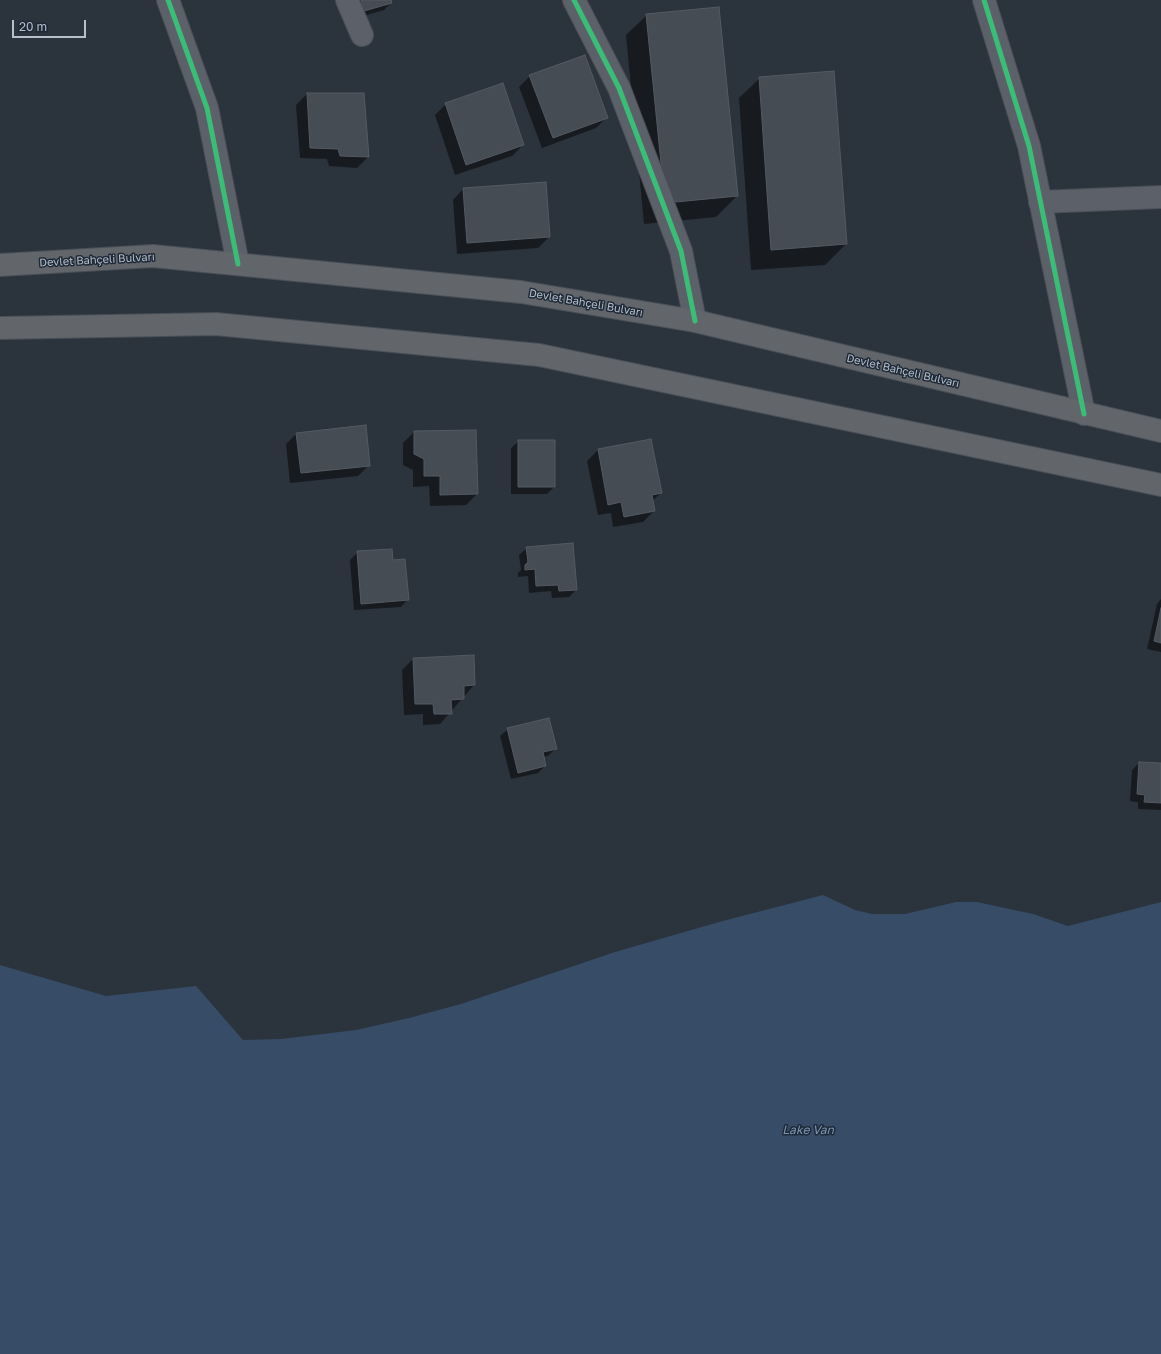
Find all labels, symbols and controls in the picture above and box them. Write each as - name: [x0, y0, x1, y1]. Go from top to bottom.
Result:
- scale bar: [14, 12, 88, 38]
- text: 20 m: [19, 19, 47, 34]
- street label: Devlet Bahçeli Bulvarı: [39, 250, 155, 270]
- street label: Devlet Bahçeli Bulvarı: [528, 286, 644, 320]
- street label: Devlet Bahçeli Bulvarı: [845, 352, 961, 390]
- water label: Lake Van: [782, 1123, 834, 1137]

